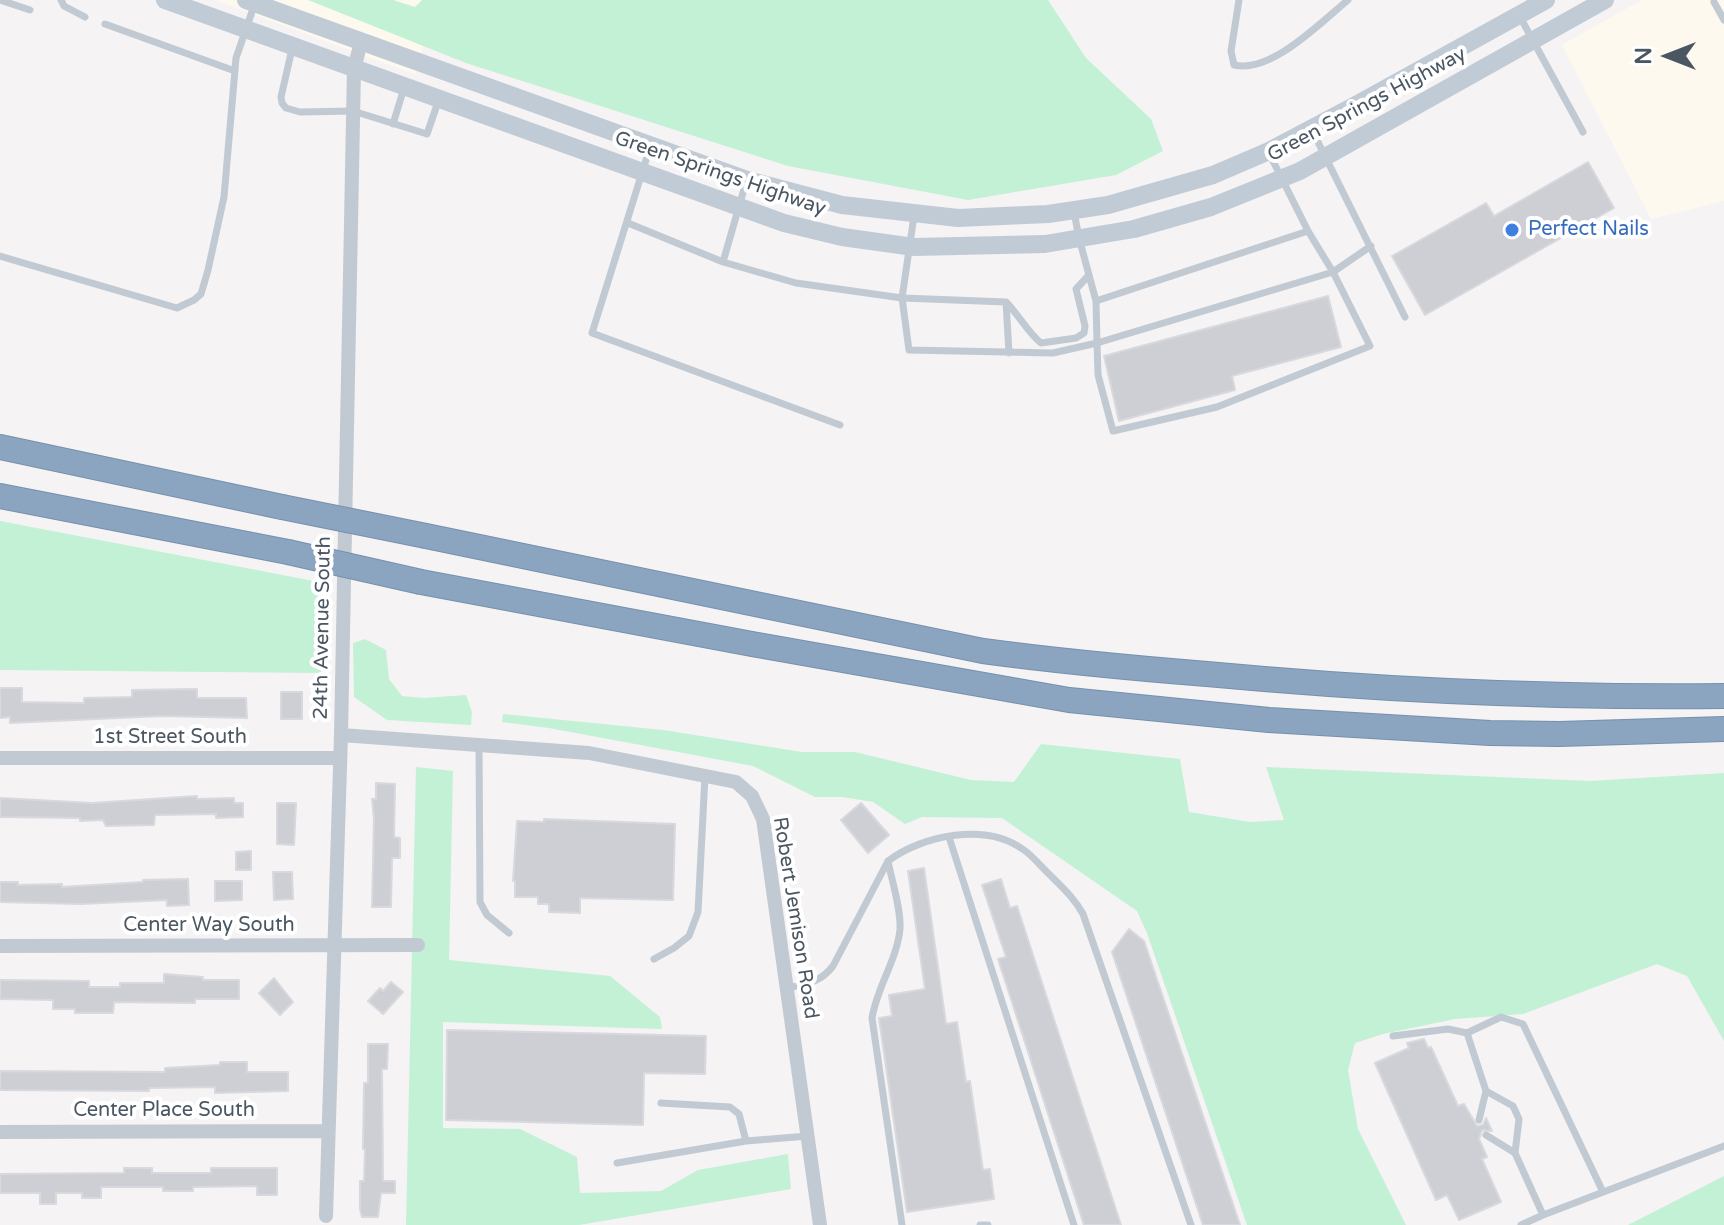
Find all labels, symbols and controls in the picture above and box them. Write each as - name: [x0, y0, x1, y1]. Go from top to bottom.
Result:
- north arrow: [1628, 16, 1708, 96]
- street label: Green Springs Highway: [1264, 42, 1470, 168]
- text: N: [1631, 47, 1657, 65]
- street label: Green Springs Highway: [611, 127, 829, 221]
- place label: Perfect Nails: [1528, 218, 1649, 242]
- marker: Perfect Nails: [1503, 221, 1521, 239]
- street label: 24th Avenue South: [309, 536, 337, 720]
- street label: 1st Street South: [93, 726, 247, 750]
- street label: Robert Jemison Road: [767, 815, 823, 1021]
- street label: Center Way South: [123, 914, 295, 938]
- street label: Center Place South: [73, 1099, 255, 1123]

